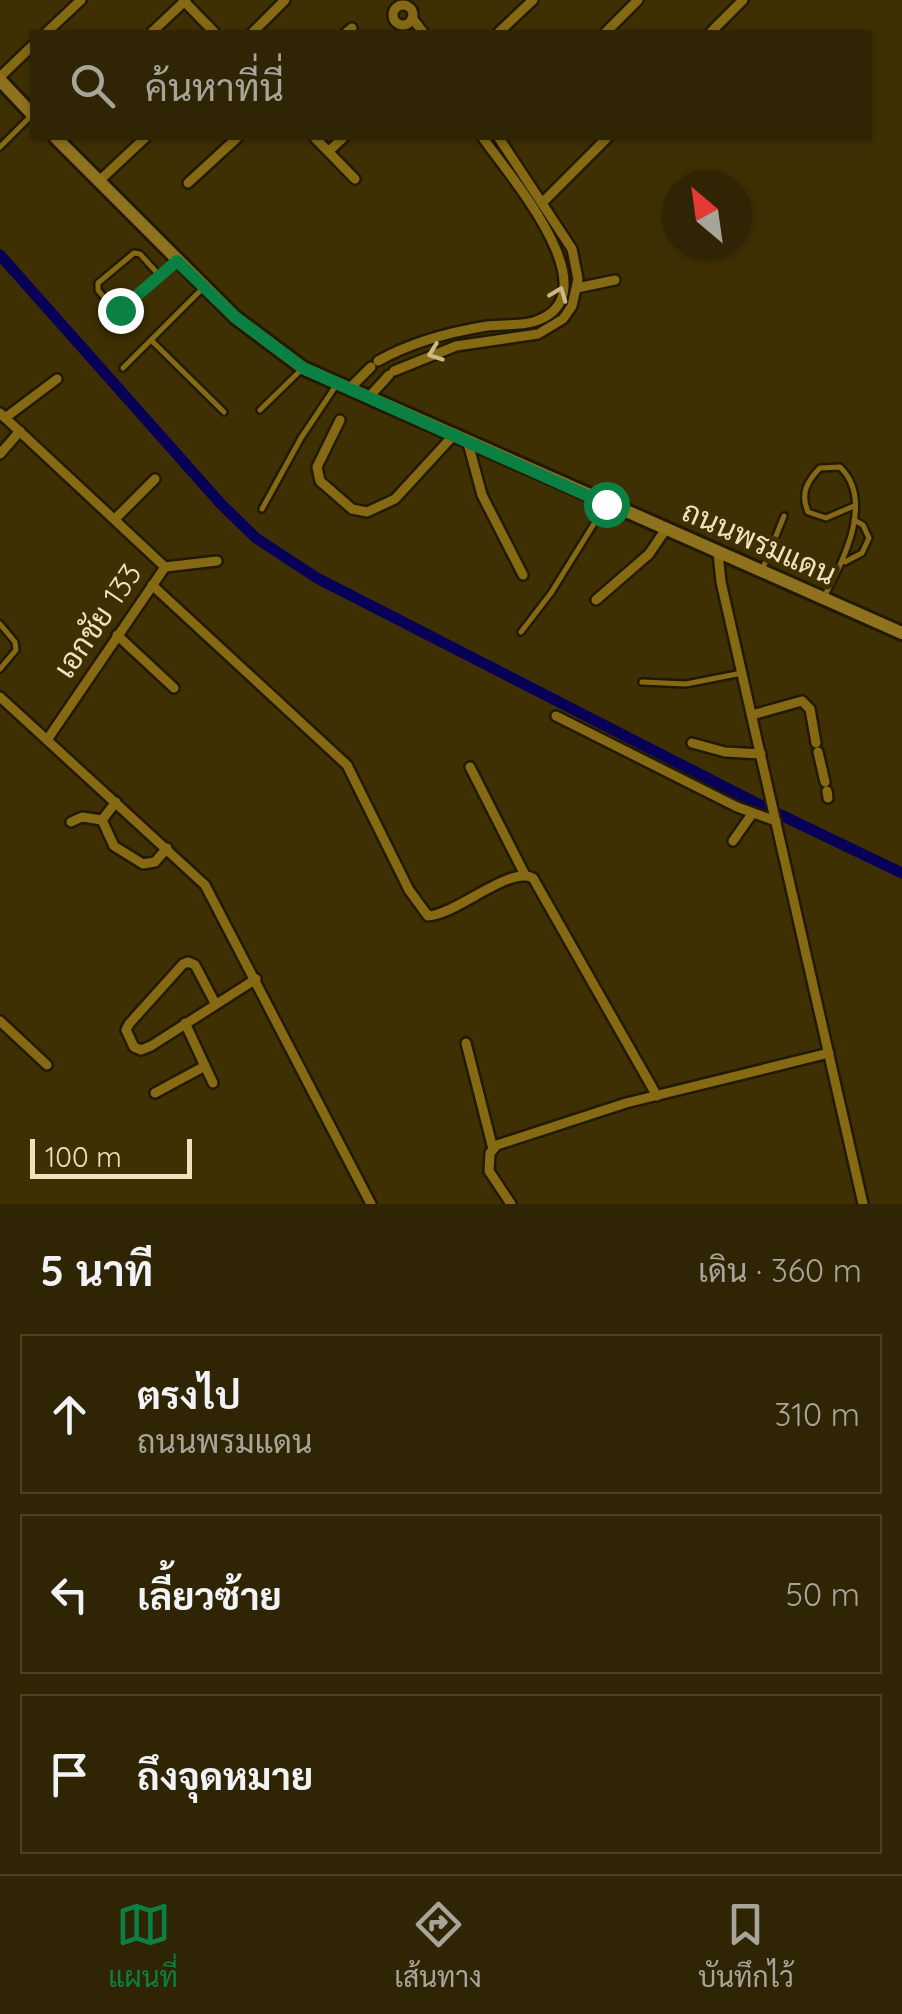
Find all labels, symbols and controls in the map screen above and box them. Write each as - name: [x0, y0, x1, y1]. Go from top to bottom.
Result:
- search box: [30, 30, 872, 140]
- icon: search: [65, 58, 120, 113]
- text: ค้นหาที่นี่: [145, 63, 284, 111]
- north arrow: [662, 170, 752, 260]
- one-way arrow: [547, 286, 567, 304]
- route end: [98, 288, 144, 334]
- one-way arrow: [428, 341, 445, 362]
- route start: [584, 482, 630, 528]
- street label: ถนนพรมแดน: [677, 491, 842, 593]
- street label: เอกชัย 133: [45, 556, 149, 685]
- scale bar: [30, 1134, 192, 1178]
- text: 100 m: [45, 1139, 122, 1174]
- text: 5 นาที: [40, 1244, 153, 1297]
- text: เดิน · 360 m: [698, 1250, 862, 1290]
- text: ตรงไป: [137, 1371, 241, 1419]
- icon: ahead: [42, 1387, 97, 1442]
- text: 310 m: [774, 1394, 860, 1434]
- text: ถนนพรมแดน: [137, 1421, 312, 1461]
- icon: left: [42, 1567, 97, 1622]
- text: เลี้ยวซ้าย: [137, 1572, 282, 1620]
- text: 50 m: [786, 1574, 860, 1614]
- icon: arrive: [42, 1747, 97, 1802]
- text: ถึงจุดหมาย: [137, 1752, 313, 1800]
- tab: แผนที่: [108, 1897, 178, 1994]
- tab: เส้นทาง: [394, 1897, 482, 1994]
- tab: บันทึกไว้: [698, 1897, 794, 1994]

